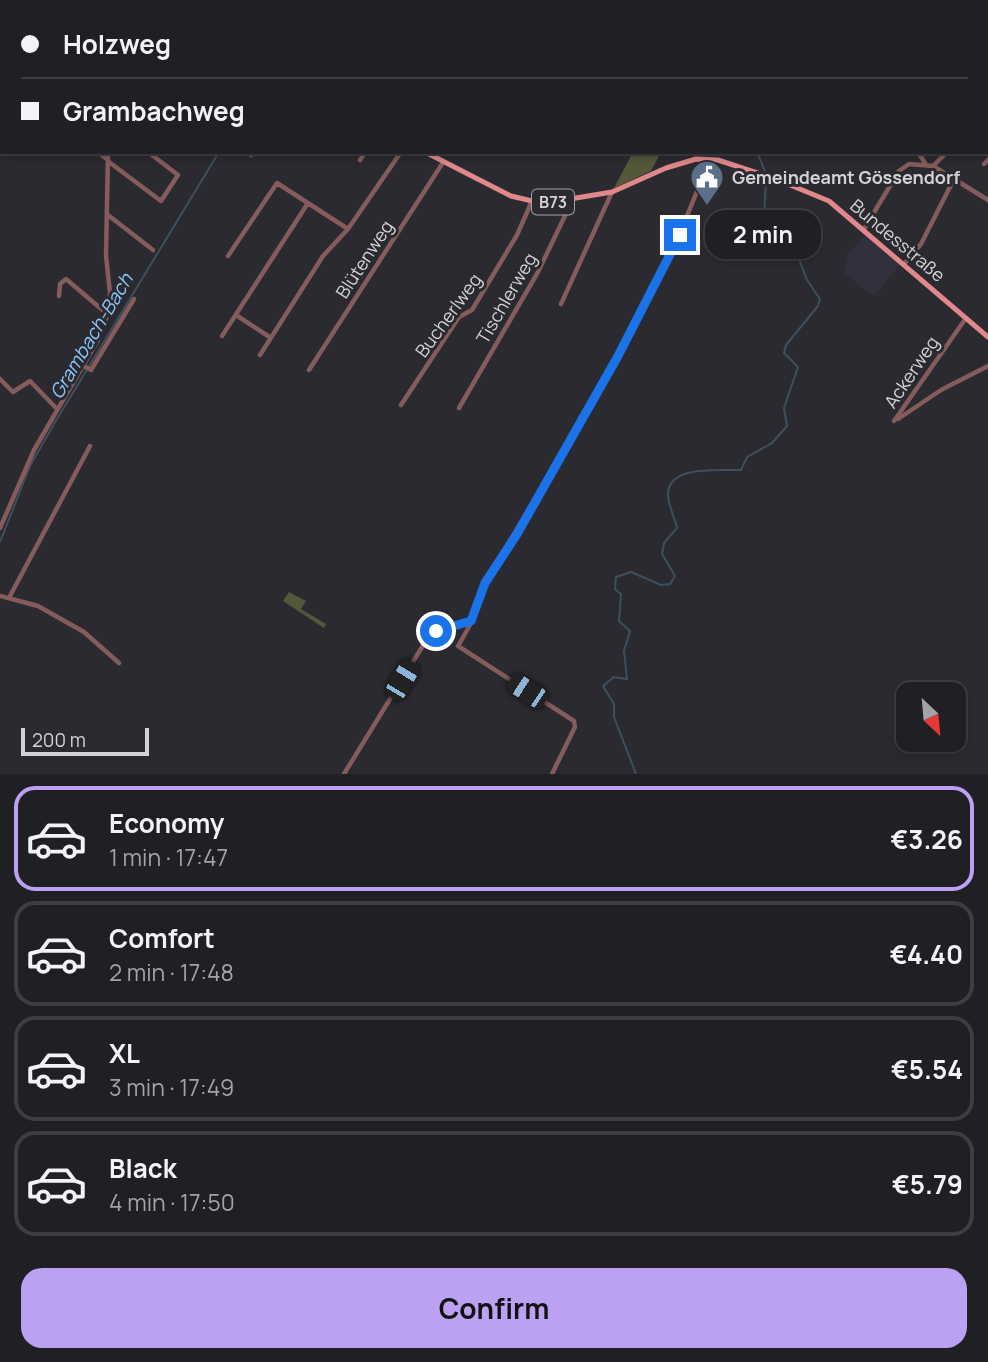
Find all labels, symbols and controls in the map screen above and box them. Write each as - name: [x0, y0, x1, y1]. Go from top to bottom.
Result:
- text: Holzweg: [63, 26, 171, 62]
- text: Grambachweg: [63, 93, 245, 129]
- public building icon: Gemeindeamt Gössendorf: [688, 158, 726, 207]
- place label: Gemeindeamt Gössendorf: [732, 165, 960, 189]
- road number: B73: [532, 190, 574, 214]
- street label: Bundesstraße: [845, 193, 951, 287]
- callout: 2 min: [704, 210, 820, 260]
- street label: Blütenweg: [330, 215, 398, 303]
- text: 2 min: [733, 218, 793, 250]
- route end: [664, 219, 696, 251]
- street label: Tischlerweg: [470, 248, 542, 348]
- water label: Grambach-Bach: [43, 268, 139, 404]
- street label: Bucherlweg: [409, 268, 487, 362]
- street label: Ackerweg: [878, 331, 944, 413]
- route start: [420, 615, 452, 647]
- car: [383, 657, 422, 703]
- car: [504, 671, 551, 711]
- north arrow: [896, 682, 966, 752]
- map controls: [896, 682, 966, 752]
- scale bar: [21, 725, 149, 757]
- text: 200 m: [32, 727, 86, 753]
- text: Economy: [109, 805, 224, 841]
- icon: car: [25, 807, 88, 870]
- text: €3.26: [891, 821, 963, 857]
- text: 1 min · 17:47: [109, 841, 228, 873]
- text: Comfort: [109, 920, 215, 956]
- icon: car: [25, 922, 88, 985]
- text: €4.40: [890, 936, 963, 972]
- text: 2 min · 17:48: [109, 956, 234, 988]
- text: XL: [109, 1035, 140, 1071]
- icon: car: [25, 1037, 88, 1100]
- text: €5.54: [891, 1051, 963, 1087]
- text: 3 min · 17:49: [109, 1071, 234, 1103]
- text: Black: [109, 1150, 177, 1186]
- icon: car: [25, 1152, 88, 1215]
- text: €5.79: [892, 1166, 963, 1202]
- text: 4 min · 17:50: [109, 1186, 235, 1218]
- button: Confirm: [21, 1268, 967, 1348]

